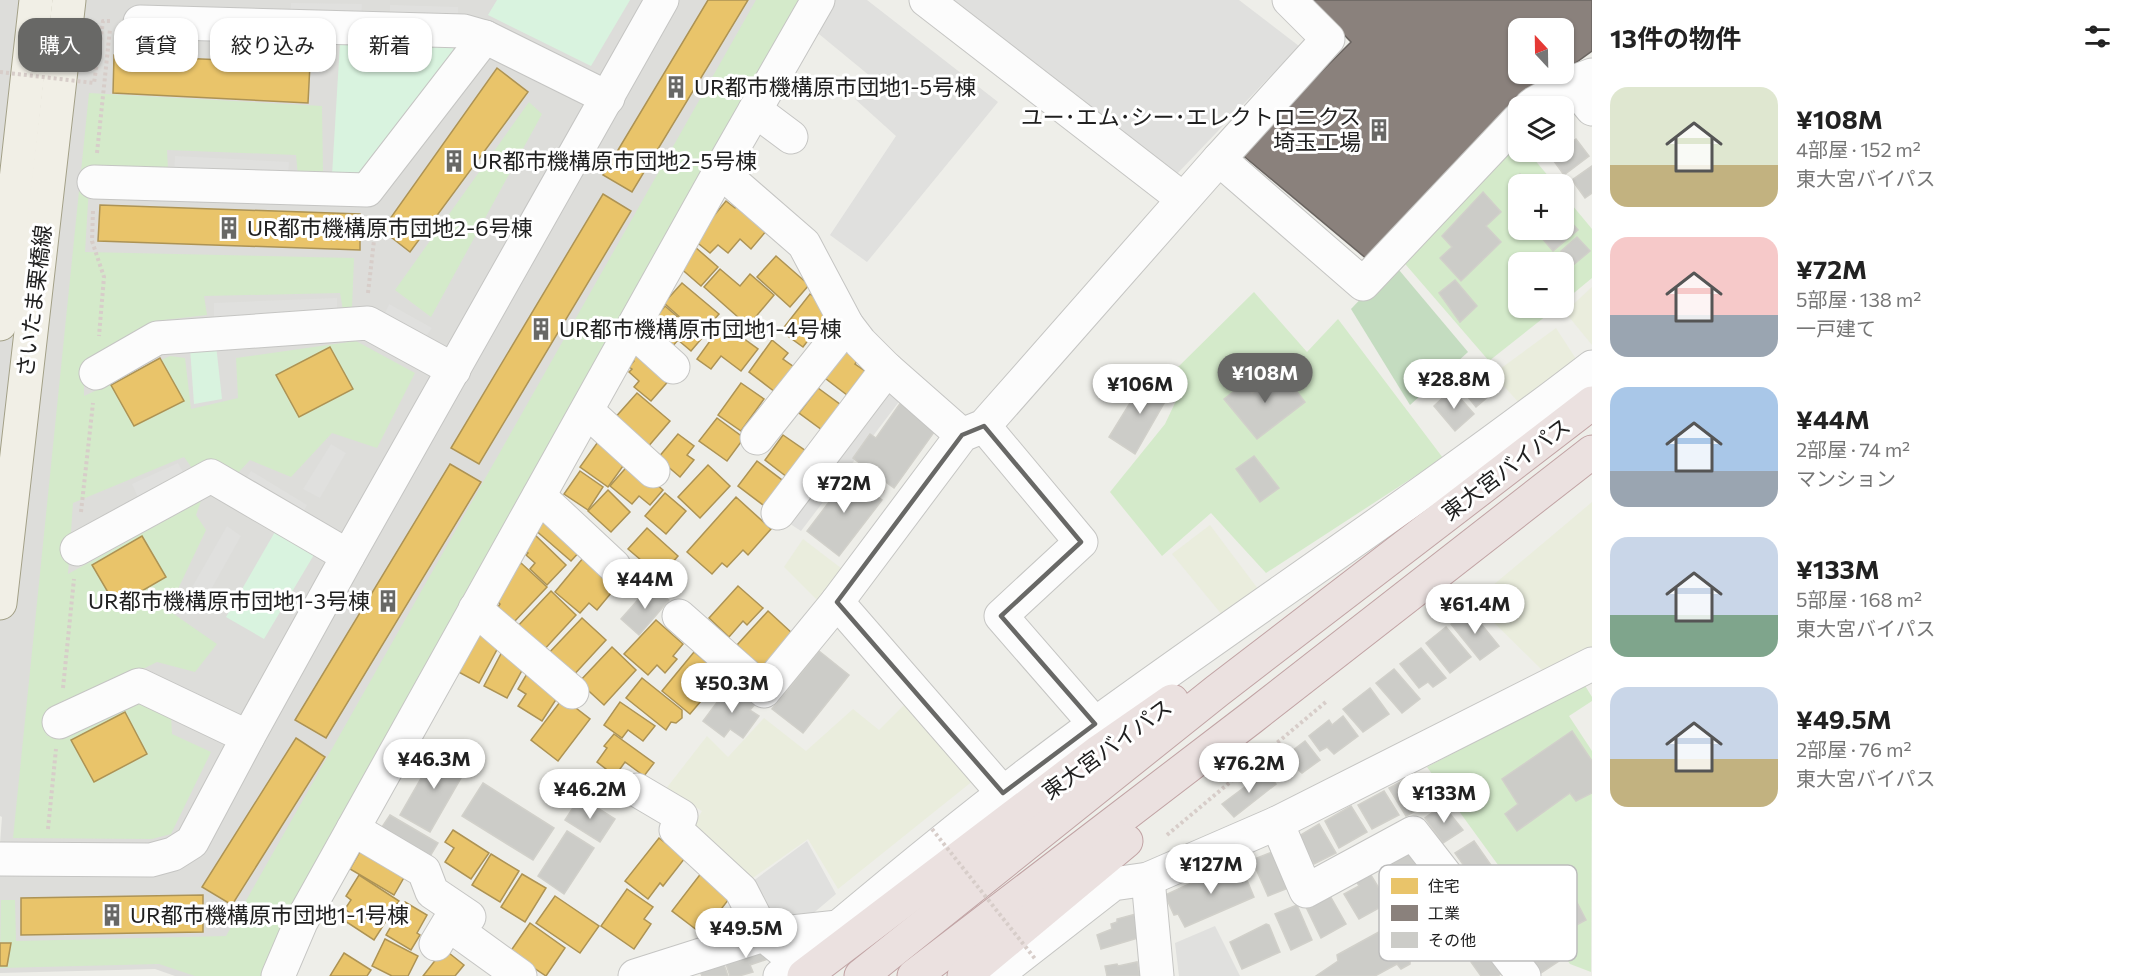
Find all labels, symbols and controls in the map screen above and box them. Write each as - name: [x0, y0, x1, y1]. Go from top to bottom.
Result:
- chip: 購入: [18, 18, 102, 72]
- chip: 賃貸: [114, 18, 198, 72]
- chip: 絞り込み: [210, 18, 336, 72]
- chip: 新着: [348, 18, 432, 72]
- north arrow: [1508, 18, 1574, 84]
- map controls: [1508, 18, 1574, 318]
- icon: filters: [2081, 20, 2114, 53]
- text: 13件の物件: [1610, 22, 1741, 53]
- place label: UR都市機構原市団地1-5号棟: [694, 73, 976, 100]
- building icon: UR都市機構原市団地1-5号棟: [663, 74, 689, 100]
- button: layers: [1508, 96, 1574, 162]
- place label: ユー･エム･シー･エレクトロニクス 埼玉工場: [1021, 103, 1361, 155]
- text: ¥108M: [1796, 103, 1883, 134]
- icon: home: [1658, 111, 1730, 183]
- building icon: ユー･エム･シー･エレクトロニクス 埼玉工場: [1366, 117, 1392, 143]
- text: 4部屋 · 152 m²: [1796, 137, 1921, 161]
- place label: UR都市機構原市団地2-5号棟: [472, 147, 757, 174]
- building icon: UR都市機構原市団地2-5号棟: [441, 148, 467, 174]
- text: 東大宮バイパス: [1796, 166, 1936, 190]
- button: +: [1508, 174, 1574, 240]
- place label: UR都市機構原市団地2-6号棟: [247, 214, 533, 241]
- building icon: UR都市機構原市団地2-6号棟: [216, 215, 242, 241]
- street label: さいたま栗橋線: [11, 223, 56, 379]
- button: −: [1508, 252, 1574, 318]
- text: ¥72M: [1796, 253, 1867, 284]
- icon: home: [1658, 261, 1730, 333]
- text: 5部屋 · 138 m²: [1796, 287, 1921, 311]
- place label: UR都市機構原市団地1-4号棟: [559, 315, 842, 342]
- building icon: UR都市機構原市団地1-4号棟: [528, 316, 554, 342]
- text: 一戸建て: [1796, 316, 1876, 340]
- pin: ¥108M: [1223, 353, 1307, 404]
- pin: ¥28.8M: [1405, 359, 1503, 410]
- text: ¥108M: [1232, 360, 1298, 384]
- pin: ¥106M: [1098, 364, 1182, 415]
- text: ¥28.8M: [1418, 366, 1490, 390]
- text: ¥106M: [1107, 371, 1173, 395]
- text: ¥44M: [1796, 403, 1870, 434]
- icon: home: [1658, 411, 1730, 483]
- street label: 東大宮バイパス: [1436, 412, 1575, 526]
- text: 2部屋 · 74 m²: [1796, 437, 1910, 461]
- pin: ¥72M: [808, 463, 880, 514]
- text: マンション: [1796, 466, 1896, 490]
- text: ¥72M: [817, 470, 871, 494]
- text: ¥133M: [1796, 553, 1880, 584]
- pin: ¥44M: [609, 559, 681, 610]
- icon: home: [1658, 561, 1730, 633]
- text: ¥44M: [617, 566, 673, 590]
- pin: ¥61.4M: [1426, 584, 1524, 635]
- place label: UR都市機構原市団地1-3号棟: [88, 587, 370, 614]
- text: 5部屋 · 168 m²: [1796, 587, 1922, 611]
- building icon: UR都市機構原市団地1-3号棟: [375, 588, 401, 614]
- text: ¥61.4M: [1440, 591, 1510, 615]
- text: 東大宮バイパス: [1796, 616, 1936, 640]
- pin: ¥50.3M: [683, 663, 781, 714]
- text: ¥50.3M: [695, 670, 769, 694]
- street label: 東大宮バイパス: [1037, 693, 1177, 805]
- text: ¥49.5M: [1796, 703, 1892, 734]
- icon: home: [1658, 711, 1730, 783]
- text: 2部屋 · 76 m²: [1796, 737, 1911, 761]
- pin: ¥46.3M: [385, 739, 483, 790]
- pin: ¥76.2M: [1200, 743, 1298, 794]
- text: ¥46.3M: [397, 746, 471, 770]
- text: ¥76.2M: [1213, 750, 1285, 774]
- text: 東大宮バイパス: [1796, 766, 1936, 790]
- pin: ¥46.2M: [541, 769, 639, 820]
- pin: ¥133M: [1402, 773, 1486, 824]
- text: ¥46.2M: [553, 776, 627, 800]
- text: ¥133M: [1412, 780, 1476, 804]
- pin: ¥127M: [1169, 844, 1253, 895]
- text: ¥127M: [1179, 851, 1243, 875]
- legend: [1379, 865, 1577, 961]
- text: 住宅: [1428, 876, 1460, 895]
- place label: UR都市機構原市団地1-1号棟: [130, 901, 409, 928]
- building icon: UR都市機構原市団地1-1号棟: [99, 902, 125, 928]
- text: 工業: [1428, 903, 1460, 922]
- pin: ¥49.5M: [697, 908, 795, 959]
- text: ¥49.5M: [709, 915, 783, 939]
- text: その他: [1428, 930, 1476, 949]

